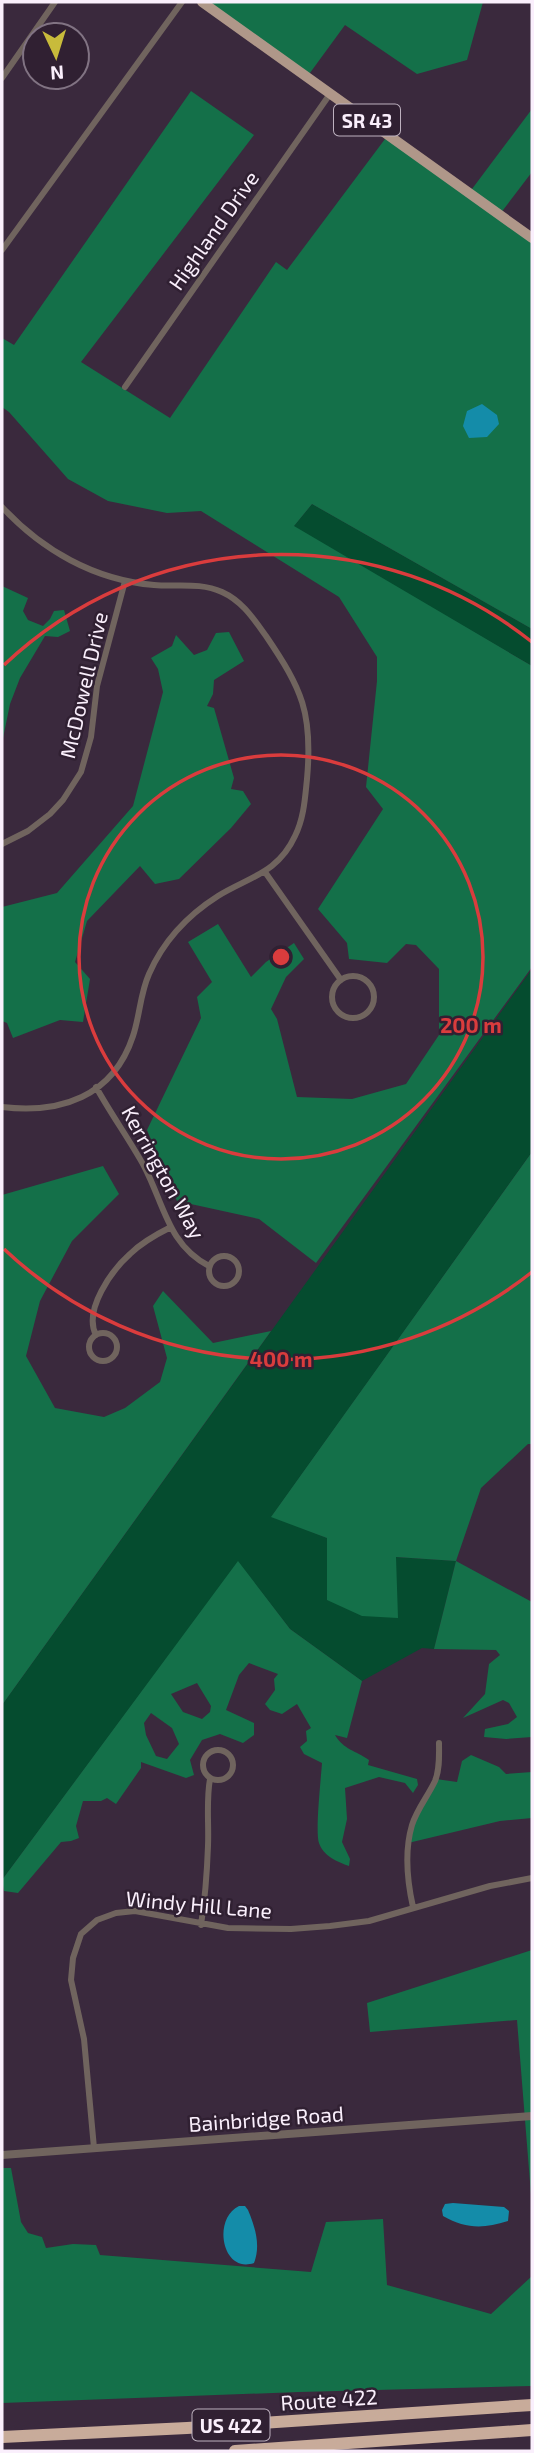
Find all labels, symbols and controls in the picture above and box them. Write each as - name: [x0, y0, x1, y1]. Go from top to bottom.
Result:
- north arrow: [21, 21, 91, 91]
- text: N: [50, 62, 65, 85]
- road number: SR 43: [334, 104, 400, 136]
- street label: Highland Drive: [163, 166, 263, 294]
- street label: McDowell Drive: [54, 609, 112, 761]
- centre of rings: [269, 945, 293, 969]
- text: 200 m: [440, 1012, 502, 1037]
- street label: Kerrington Way: [117, 1101, 211, 1243]
- text: 400 m: [250, 1346, 312, 1371]
- street label: Windy Hill Lane: [125, 1885, 273, 1923]
- street label: Bainbridge Road: [188, 2100, 344, 2136]
- street label: Route 422: [280, 2383, 378, 2415]
- road number: US 422: [192, 2410, 270, 2440]

